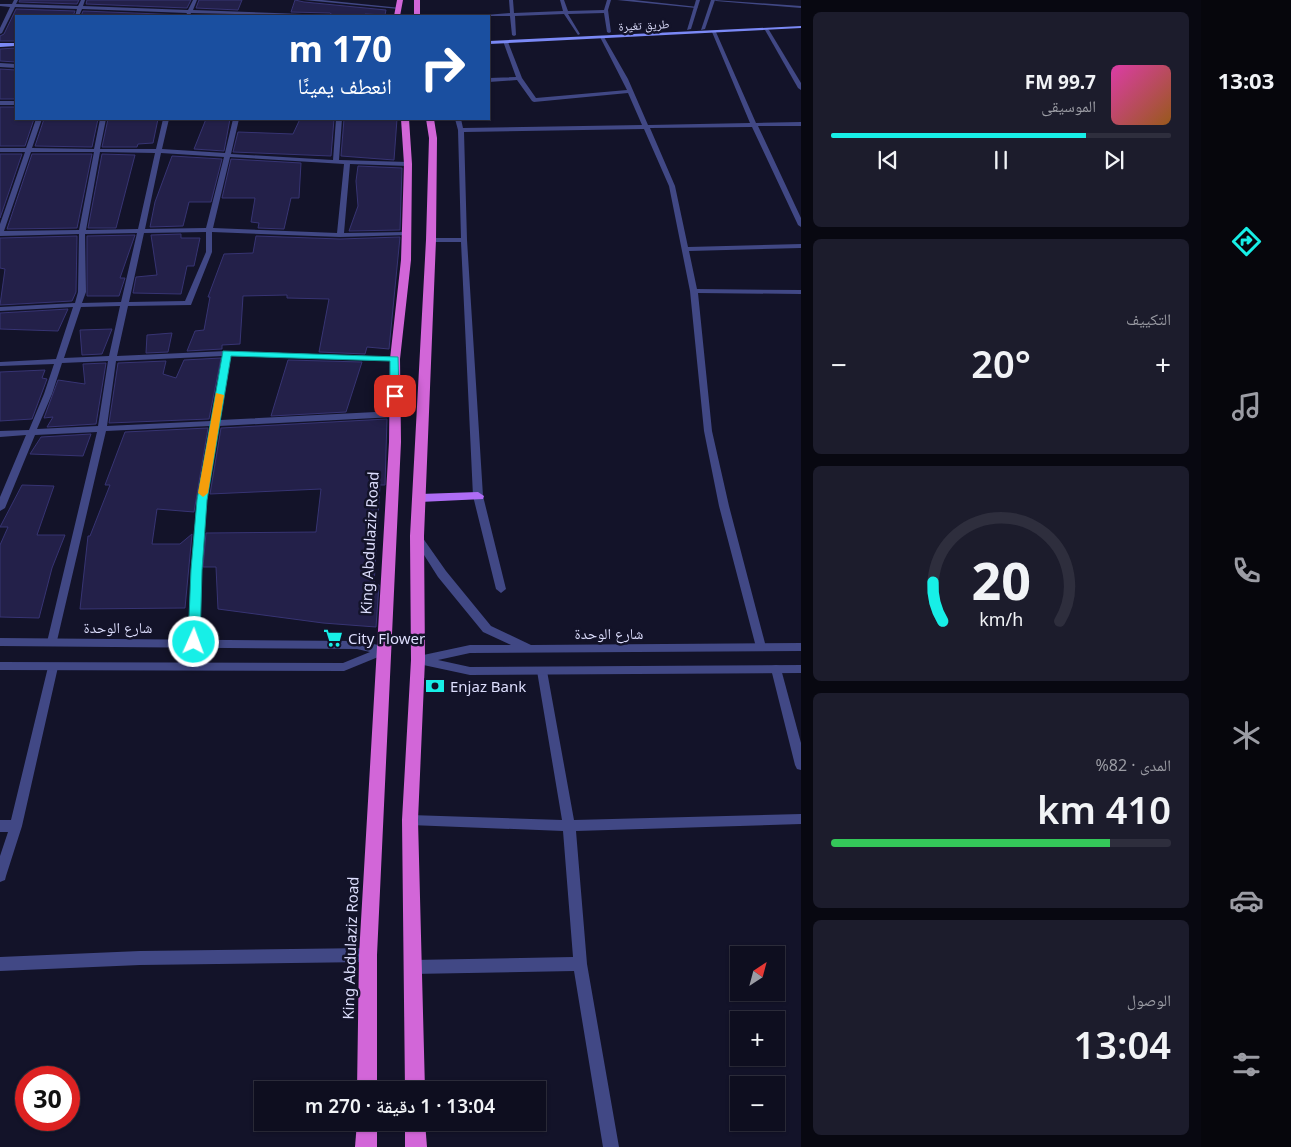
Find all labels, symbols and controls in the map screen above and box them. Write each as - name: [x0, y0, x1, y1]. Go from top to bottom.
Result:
- street label: طريق تغيرة: [618, 15, 670, 35]
- text: 170 m: [289, 25, 392, 72]
- icon: right: [410, 35, 475, 100]
- text: 13:03: [1218, 65, 1274, 95]
- text: 99.7 FM: [1025, 69, 1096, 95]
- text: انعطف يمينًا: [298, 70, 392, 100]
- text: الموسيقى: [1041, 95, 1096, 117]
- icon: previous: [874, 146, 902, 174]
- icon: pause: [987, 146, 1015, 174]
- icon: next: [1100, 146, 1128, 174]
- icon: directions: [1229, 224, 1264, 259]
- text: التكييف: [1126, 308, 1171, 330]
- text: 20°: [971, 337, 1031, 389]
- text: −: [831, 345, 847, 383]
- text: +: [1155, 345, 1171, 383]
- pin: [374, 375, 416, 417]
- icon: arrive: [381, 382, 409, 410]
- icon: music: [1229, 389, 1264, 424]
- street label: King Abdulaziz Road: [355, 471, 383, 615]
- text: 20: [971, 544, 1031, 615]
- icon: phone: [1229, 553, 1264, 588]
- text: km/h: [979, 607, 1023, 631]
- position arrow: [167, 615, 219, 667]
- street label: شارع الوحدة: [84, 617, 153, 638]
- street label: شارع الوحدة: [575, 623, 644, 644]
- supermarket icon: City Flower: [322, 627, 344, 649]
- place label: City Flower: [348, 628, 425, 648]
- bank icon: Enjaz Bank: [424, 675, 446, 697]
- place label: Enjaz Bank: [450, 676, 526, 696]
- icon: climate: [1229, 718, 1264, 753]
- text: المدى · 82%: [1096, 754, 1171, 776]
- text: 410 km: [1037, 783, 1171, 835]
- street label: King Abdulaziz Road: [338, 876, 362, 1020]
- icon: car: [1229, 883, 1264, 918]
- north arrow: [730, 946, 785, 1001]
- map controls: [730, 946, 785, 1131]
- text: الوصول: [1127, 989, 1171, 1011]
- button: +: [730, 1011, 785, 1066]
- text: 13:04: [1074, 1018, 1171, 1070]
- icon: filters: [1229, 1047, 1264, 1082]
- speed limit sign: 30: [15, 1066, 80, 1131]
- button: −: [730, 1076, 785, 1131]
- text: 13:04 · 1 دقيقة · 270 m: [305, 1093, 495, 1119]

